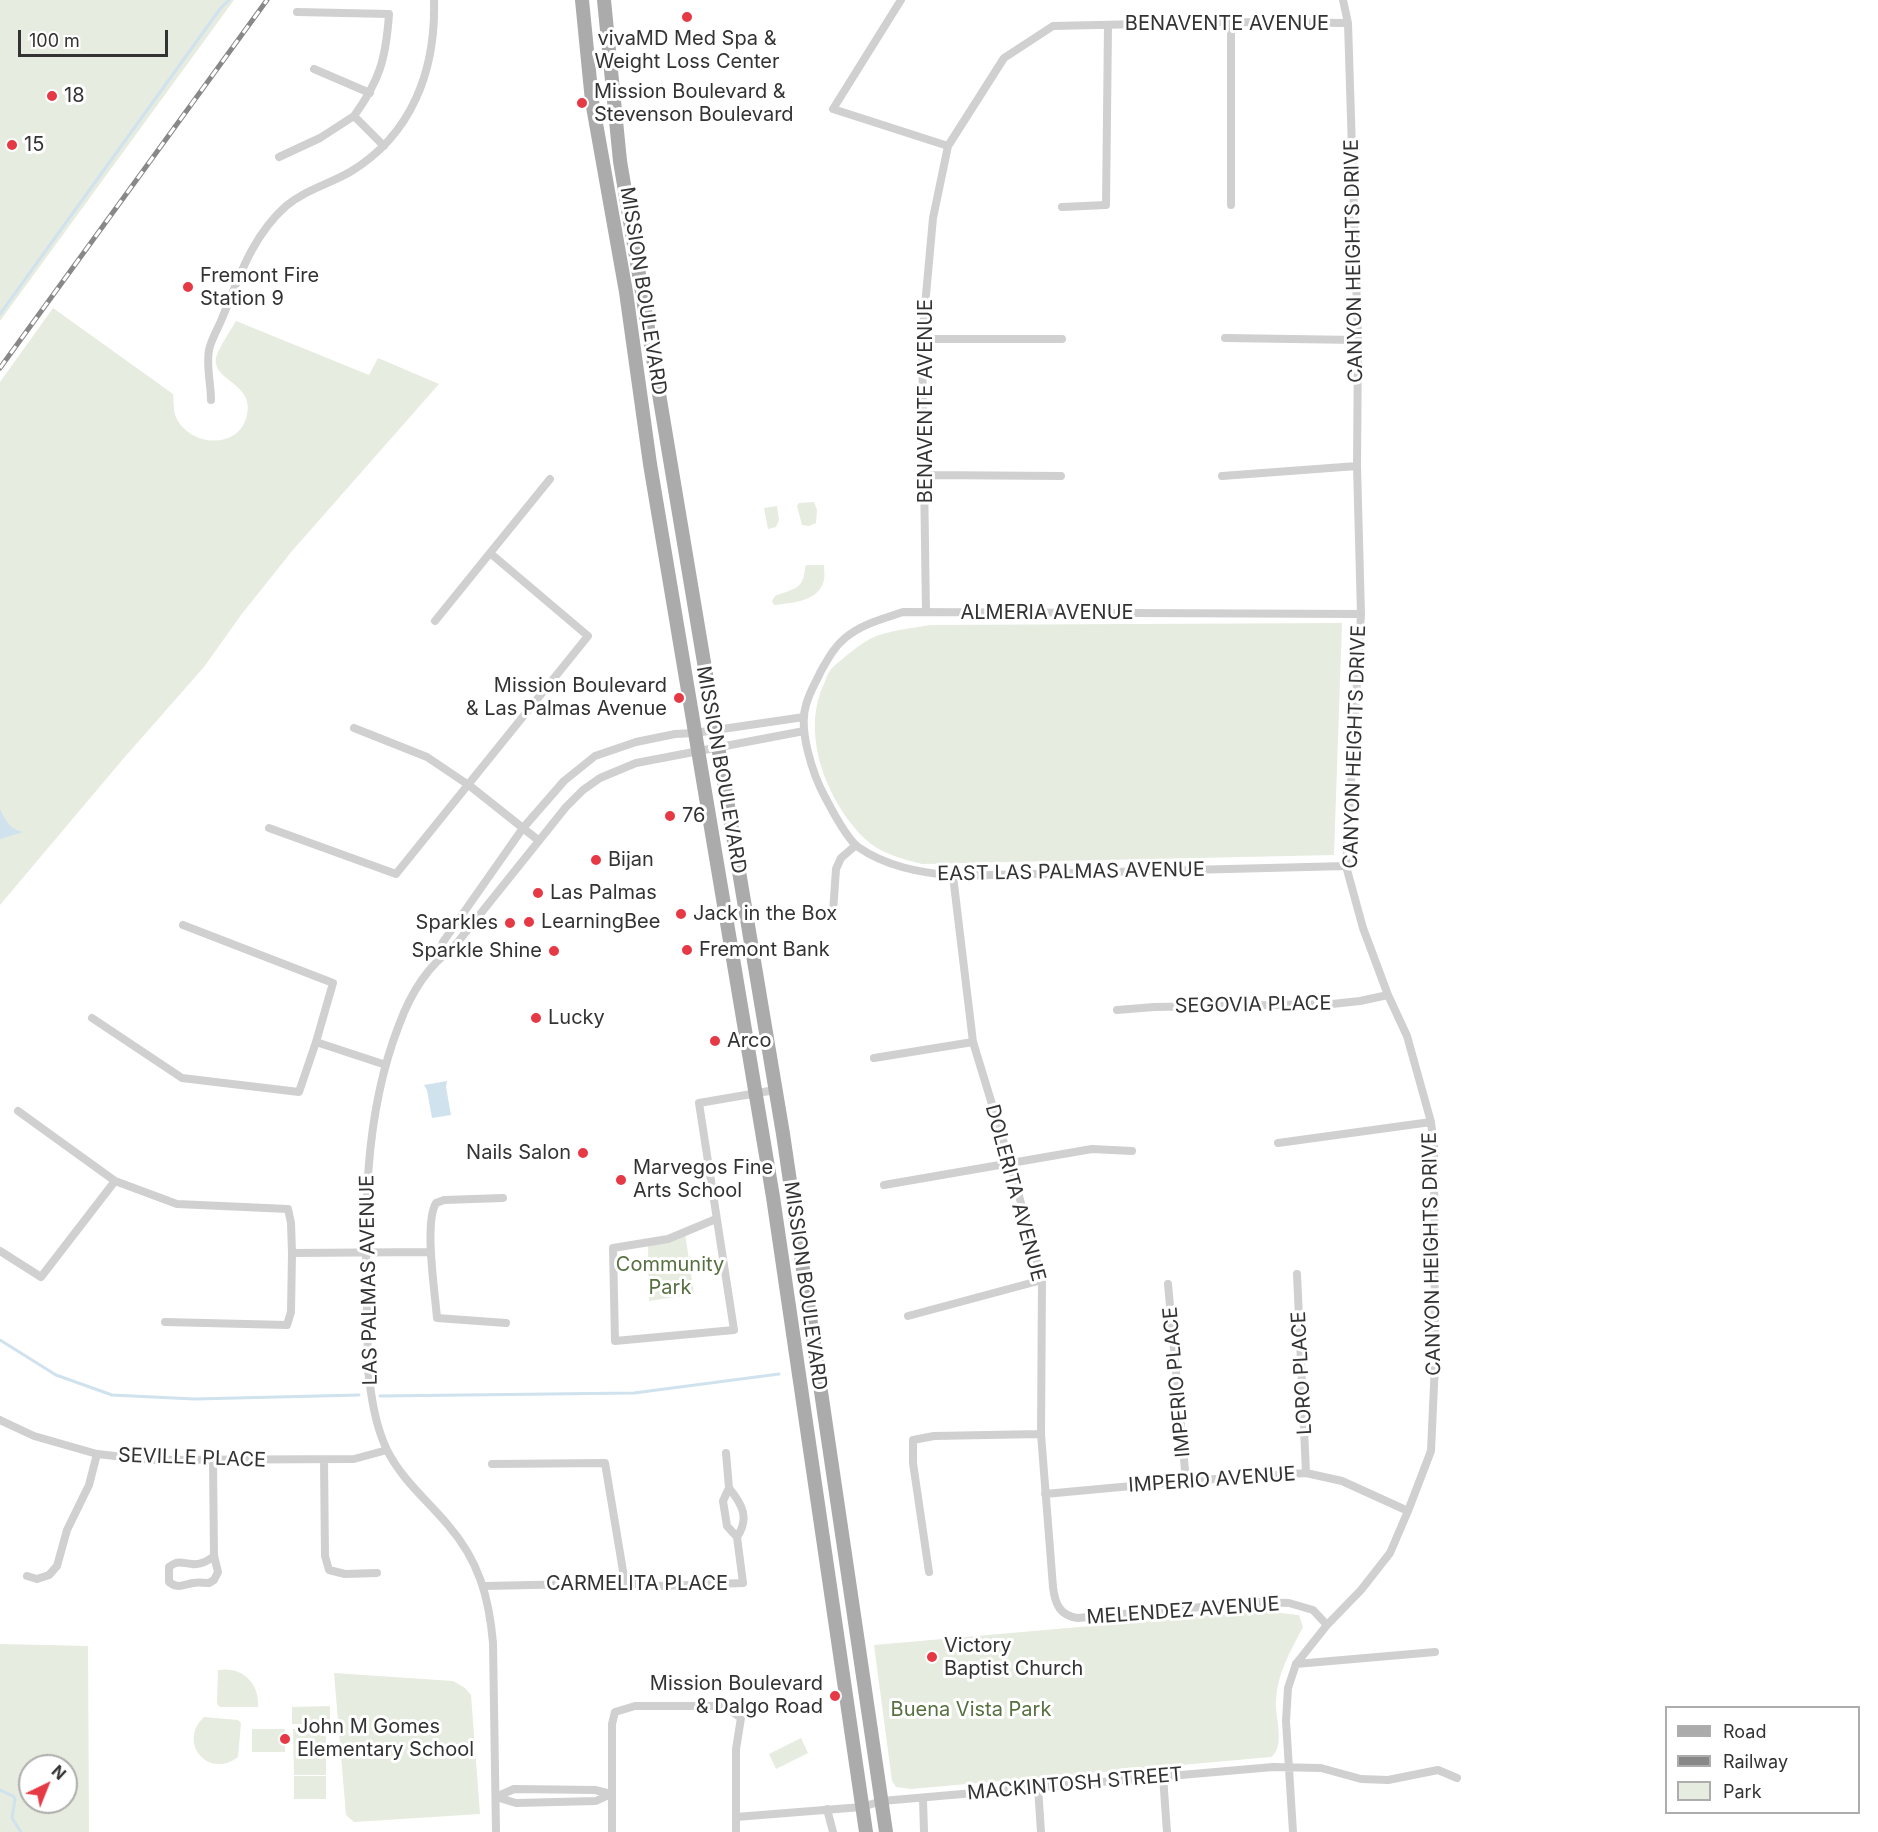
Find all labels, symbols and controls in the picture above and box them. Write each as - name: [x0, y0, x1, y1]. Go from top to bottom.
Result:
- marker: vivaMD Med Spa & Weight Loss Center: [680, 10, 694, 24]
- street label: BENAVENTE AVENUE: [1125, 12, 1329, 36]
- scale bar: [21, 18, 171, 56]
- place label: vivaMD Med Spa & Weight Loss Center: [594, 27, 780, 74]
- text: 100 m: [29, 30, 80, 51]
- place label: Mission Boulevard & Stevenson Boulevard: [594, 80, 794, 127]
- place label: 18: [64, 84, 85, 108]
- marker: 18: [45, 89, 59, 103]
- marker: Mission Boulevard & Stevenson Boulevard: [575, 96, 589, 110]
- place label: 15: [24, 133, 44, 157]
- marker: 15: [5, 138, 19, 152]
- street label: CANYON HEIGHTS DRIVE: [1340, 139, 1368, 383]
- street label: MISSION BOULEVARD: [615, 185, 671, 397]
- place label: Fremont Fire Station 9: [200, 264, 319, 311]
- marker: Fremont Fire Station 9: [181, 280, 195, 294]
- street label: BENAVENTE AVENUE: [914, 299, 938, 503]
- street label: ALMERIA AVENUE: [960, 601, 1134, 625]
- street label: CANYON HEIGHTS DRIVE: [1339, 625, 1371, 869]
- street label: MISSION BOULEVARD: [691, 664, 751, 876]
- place label: Mission Boulevard & Las Palmas Avenue: [466, 674, 667, 721]
- marker: Mission Boulevard & Las Palmas Avenue: [672, 691, 686, 705]
- place label: 76: [682, 804, 705, 828]
- marker: 76: [663, 809, 677, 823]
- place label: Bijan: [608, 848, 654, 872]
- marker: Bijan: [589, 853, 603, 867]
- street label: EAST LAS PALMAS AVENUE: [937, 858, 1205, 886]
- place label: Las Palmas: [550, 881, 657, 905]
- marker: Las Palmas: [531, 886, 545, 900]
- place label: Jack in the Box: [693, 902, 837, 926]
- marker: Jack in the Box: [674, 907, 688, 921]
- place label: LearningBee: [541, 910, 660, 934]
- place label: Sparkles: [416, 911, 498, 935]
- marker: LearningBee: [522, 915, 536, 929]
- marker: Sparkles: [503, 916, 517, 930]
- place label: Fremont Bank: [699, 938, 830, 962]
- place label: Sparkle Shine: [412, 939, 542, 963]
- marker: Fremont Bank: [680, 943, 694, 957]
- marker: Sparkle Shine: [547, 944, 561, 958]
- street label: SEGOVIA PLACE: [1174, 992, 1332, 1018]
- place label: Lucky: [548, 1006, 605, 1030]
- marker: Lucky: [529, 1011, 543, 1025]
- place label: Arco: [727, 1029, 771, 1053]
- marker: Arco: [708, 1034, 722, 1048]
- street label: DOLERITA AVENUE: [980, 1102, 1050, 1284]
- street label: CANYON HEIGHTS DRIVE: [1418, 1132, 1446, 1376]
- place label: Nails Salon: [466, 1141, 571, 1165]
- marker: Nails Salon: [576, 1146, 590, 1160]
- place label: Marvegos Fine Arts School: [633, 1156, 773, 1203]
- marker: Marvegos Fine Arts School: [614, 1173, 628, 1187]
- street label: LAS PALMAS AVENUE: [355, 1175, 383, 1385]
- street label: MISSION BOULEVARD: [778, 1180, 832, 1392]
- park label: Community Park: [616, 1253, 724, 1300]
- street label: IMPERIO PLACE: [1158, 1306, 1196, 1458]
- street label: LORO PLACE: [1287, 1311, 1317, 1435]
- street label: SEVILLE PLACE: [118, 1443, 266, 1473]
- street label: IMPERIO AVENUE: [1128, 1462, 1296, 1498]
- street label: CARMELITA PLACE: [546, 1572, 728, 1596]
- street label: MELENDEZ AVENUE: [1086, 1592, 1280, 1630]
- place label: Victory Baptist Church: [944, 1634, 1083, 1681]
- marker: Victory Baptist Church: [925, 1650, 939, 1664]
- place label: Mission Boulevard & Dalgo Road: [650, 1672, 823, 1719]
- marker: Mission Boulevard & Dalgo Road: [828, 1689, 842, 1703]
- park label: Buena Vista Park: [891, 1698, 1051, 1722]
- legend: [1665, 1706, 1860, 1814]
- place label: John M Gomes Elementary School: [297, 1715, 474, 1762]
- text: Road: [1723, 1721, 1766, 1742]
- marker: John M Gomes Elementary School: [278, 1732, 292, 1746]
- text: Railway: [1723, 1751, 1788, 1772]
- north arrow: [18, 1754, 78, 1814]
- text: N: [48, 1761, 70, 1784]
- street label: MACKINTOSH STREET: [966, 1763, 1184, 1805]
- text: Park: [1723, 1781, 1762, 1802]

